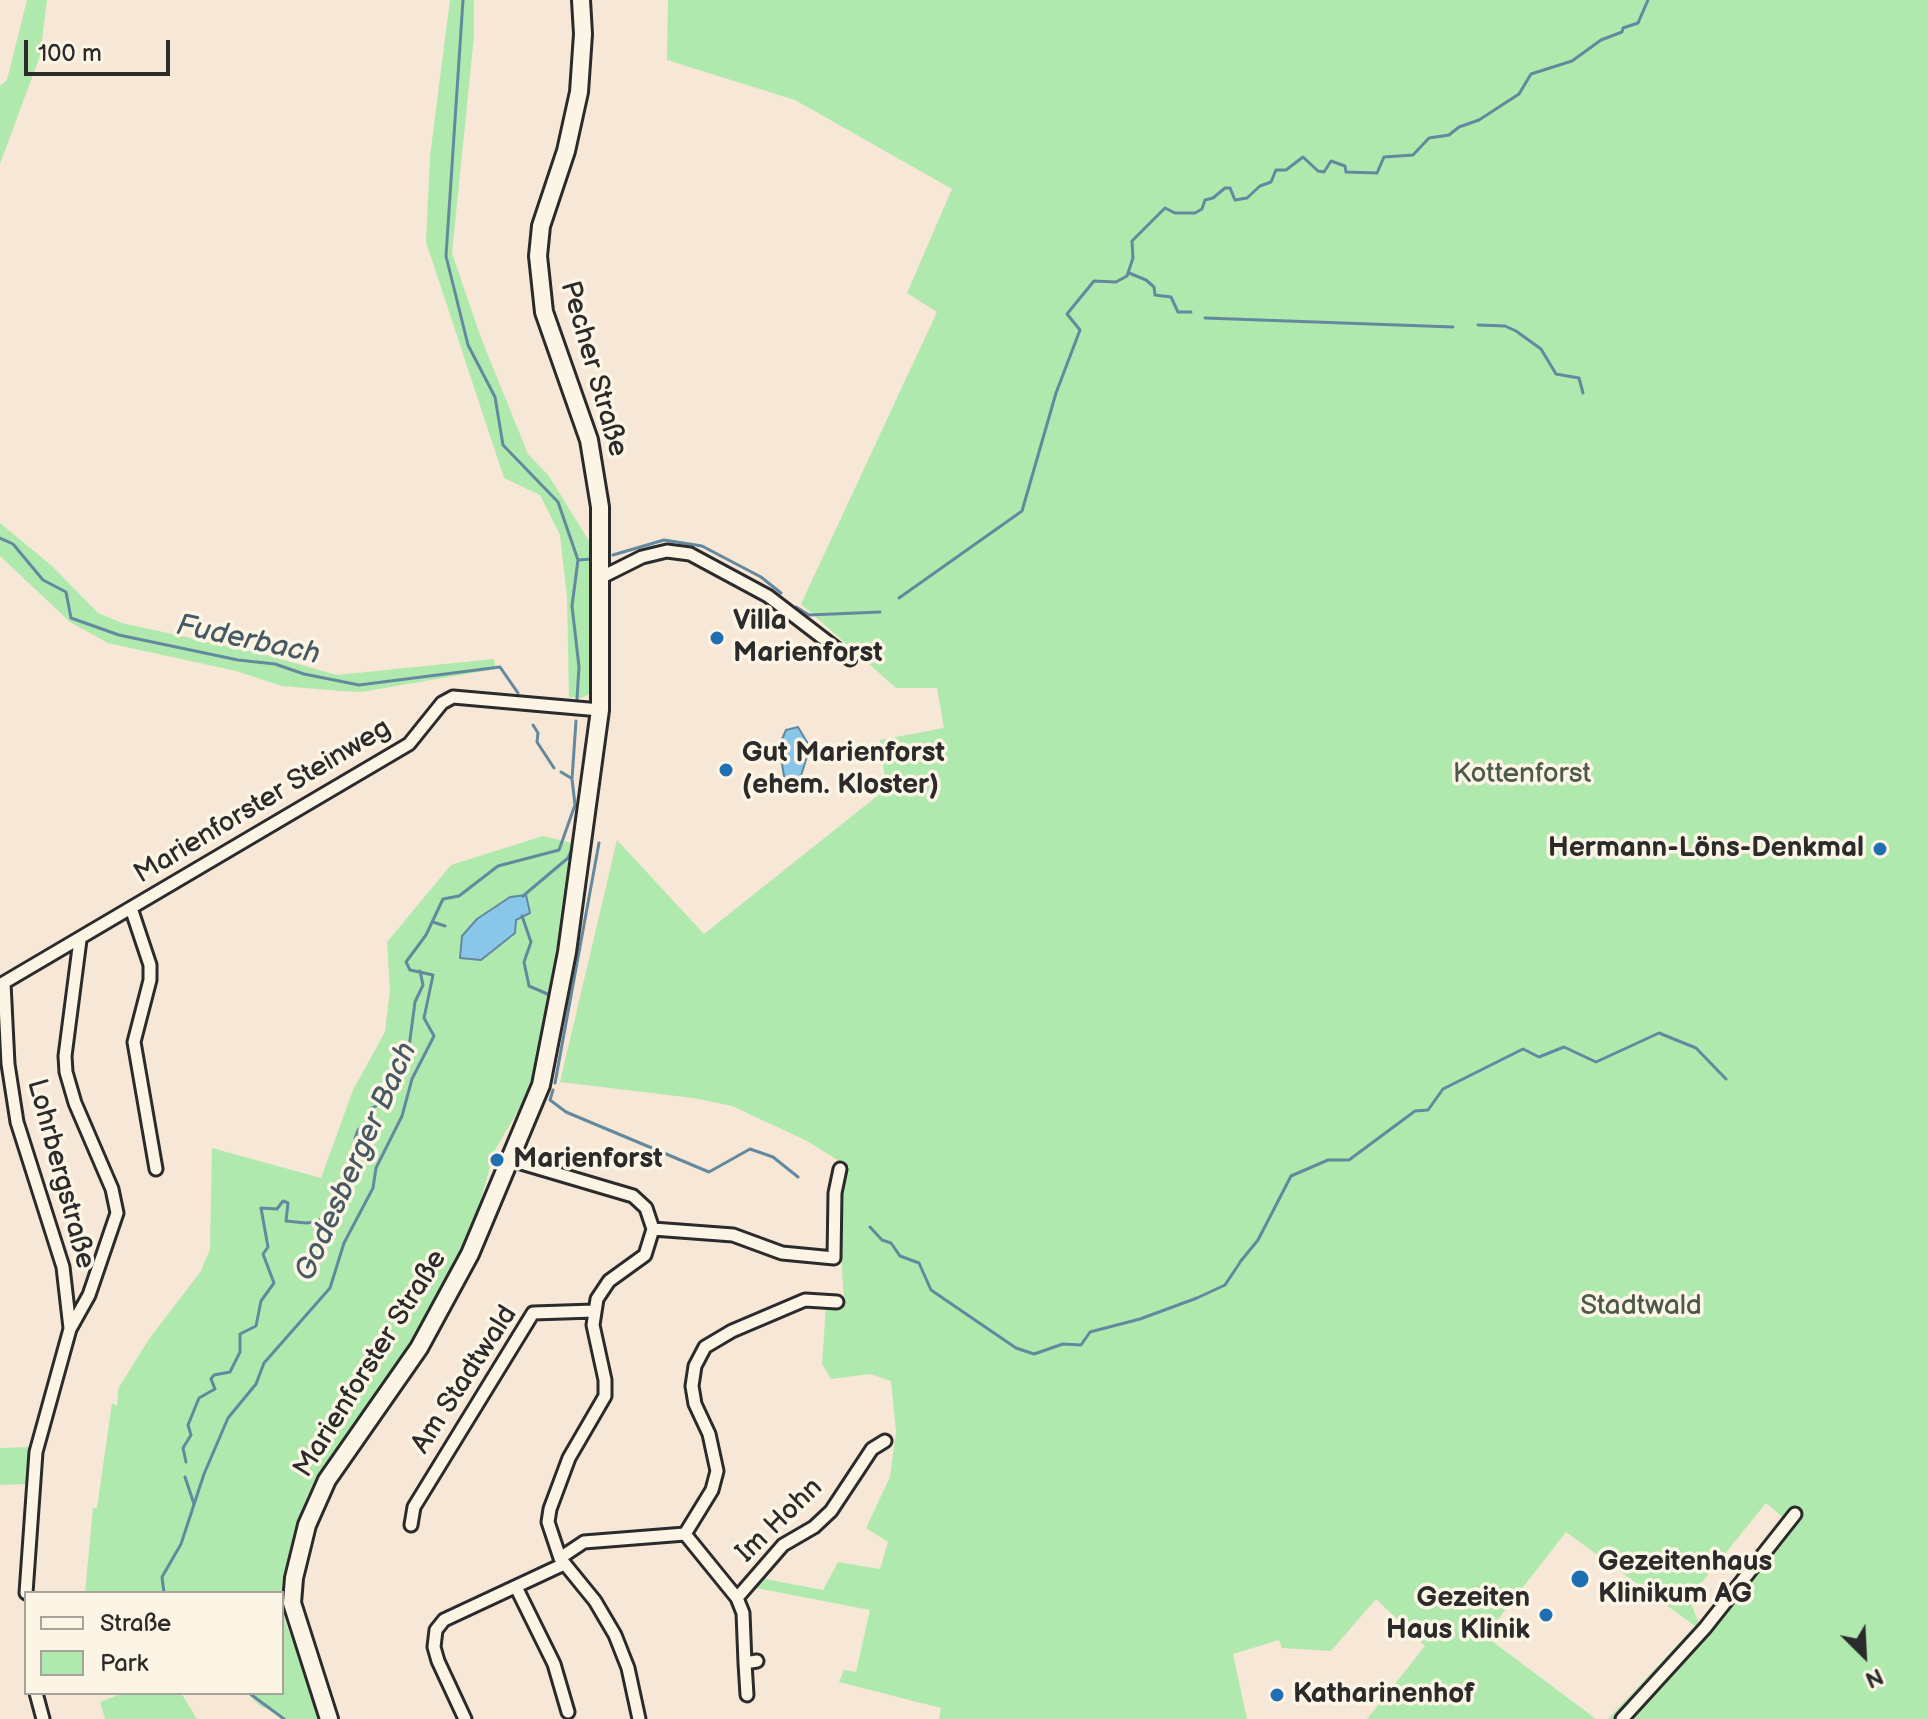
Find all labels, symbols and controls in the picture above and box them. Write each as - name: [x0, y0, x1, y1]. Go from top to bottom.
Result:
- scale bar: [28, 24, 174, 74]
- text: 100 m: [38, 39, 102, 68]
- street label: Pecher Straße: [552, 277, 634, 461]
- place label: Villa Marienforst: [733, 605, 883, 671]
- water label: Fuderbach: [173, 608, 323, 674]
- marker: Villa Marienforst: [708, 629, 726, 647]
- street label: Marienforster Steinweg: [129, 712, 397, 892]
- place label: Gut Marienforst (ehem. Kloster): [742, 737, 945, 803]
- park label: Kottenforst: [1453, 758, 1591, 792]
- marker: Gut Marienforst (ehem. Kloster): [717, 761, 735, 779]
- place label: Hermann-Löns-Denkmal: [1548, 832, 1864, 866]
- marker: Hermann-Löns-Denkmal: [1871, 840, 1889, 858]
- water label: Godesberger Bach: [288, 1037, 426, 1287]
- street label: Lohrbergstraße: [19, 1076, 101, 1272]
- place label: Marienforst: [513, 1143, 663, 1177]
- marker: Marienforst: [488, 1151, 506, 1169]
- street label: Marienforster Straße: [287, 1244, 455, 1484]
- park label: Stadtwald: [1580, 1290, 1702, 1324]
- street label: Am Stadtwald: [405, 1300, 525, 1460]
- street label: Im Hohn: [730, 1472, 830, 1570]
- place label: Gezeitenhaus Klinikum AG: [1598, 1546, 1772, 1612]
- marker: Gezeitenhaus Klinikum AG: [1569, 1568, 1591, 1590]
- place label: Gezeiten Haus Klinik: [1386, 1582, 1530, 1648]
- legend: [24, 1591, 284, 1695]
- marker: Gezeiten Haus Klinik: [1537, 1606, 1555, 1624]
- text: Straße: [100, 1609, 171, 1638]
- north arrow: [1824, 1615, 1904, 1695]
- text: Park: [100, 1649, 148, 1678]
- text: N: [1861, 1662, 1887, 1693]
- place label: Katharinenhof: [1293, 1678, 1474, 1712]
- marker: Katharinenhof: [1268, 1686, 1286, 1704]

